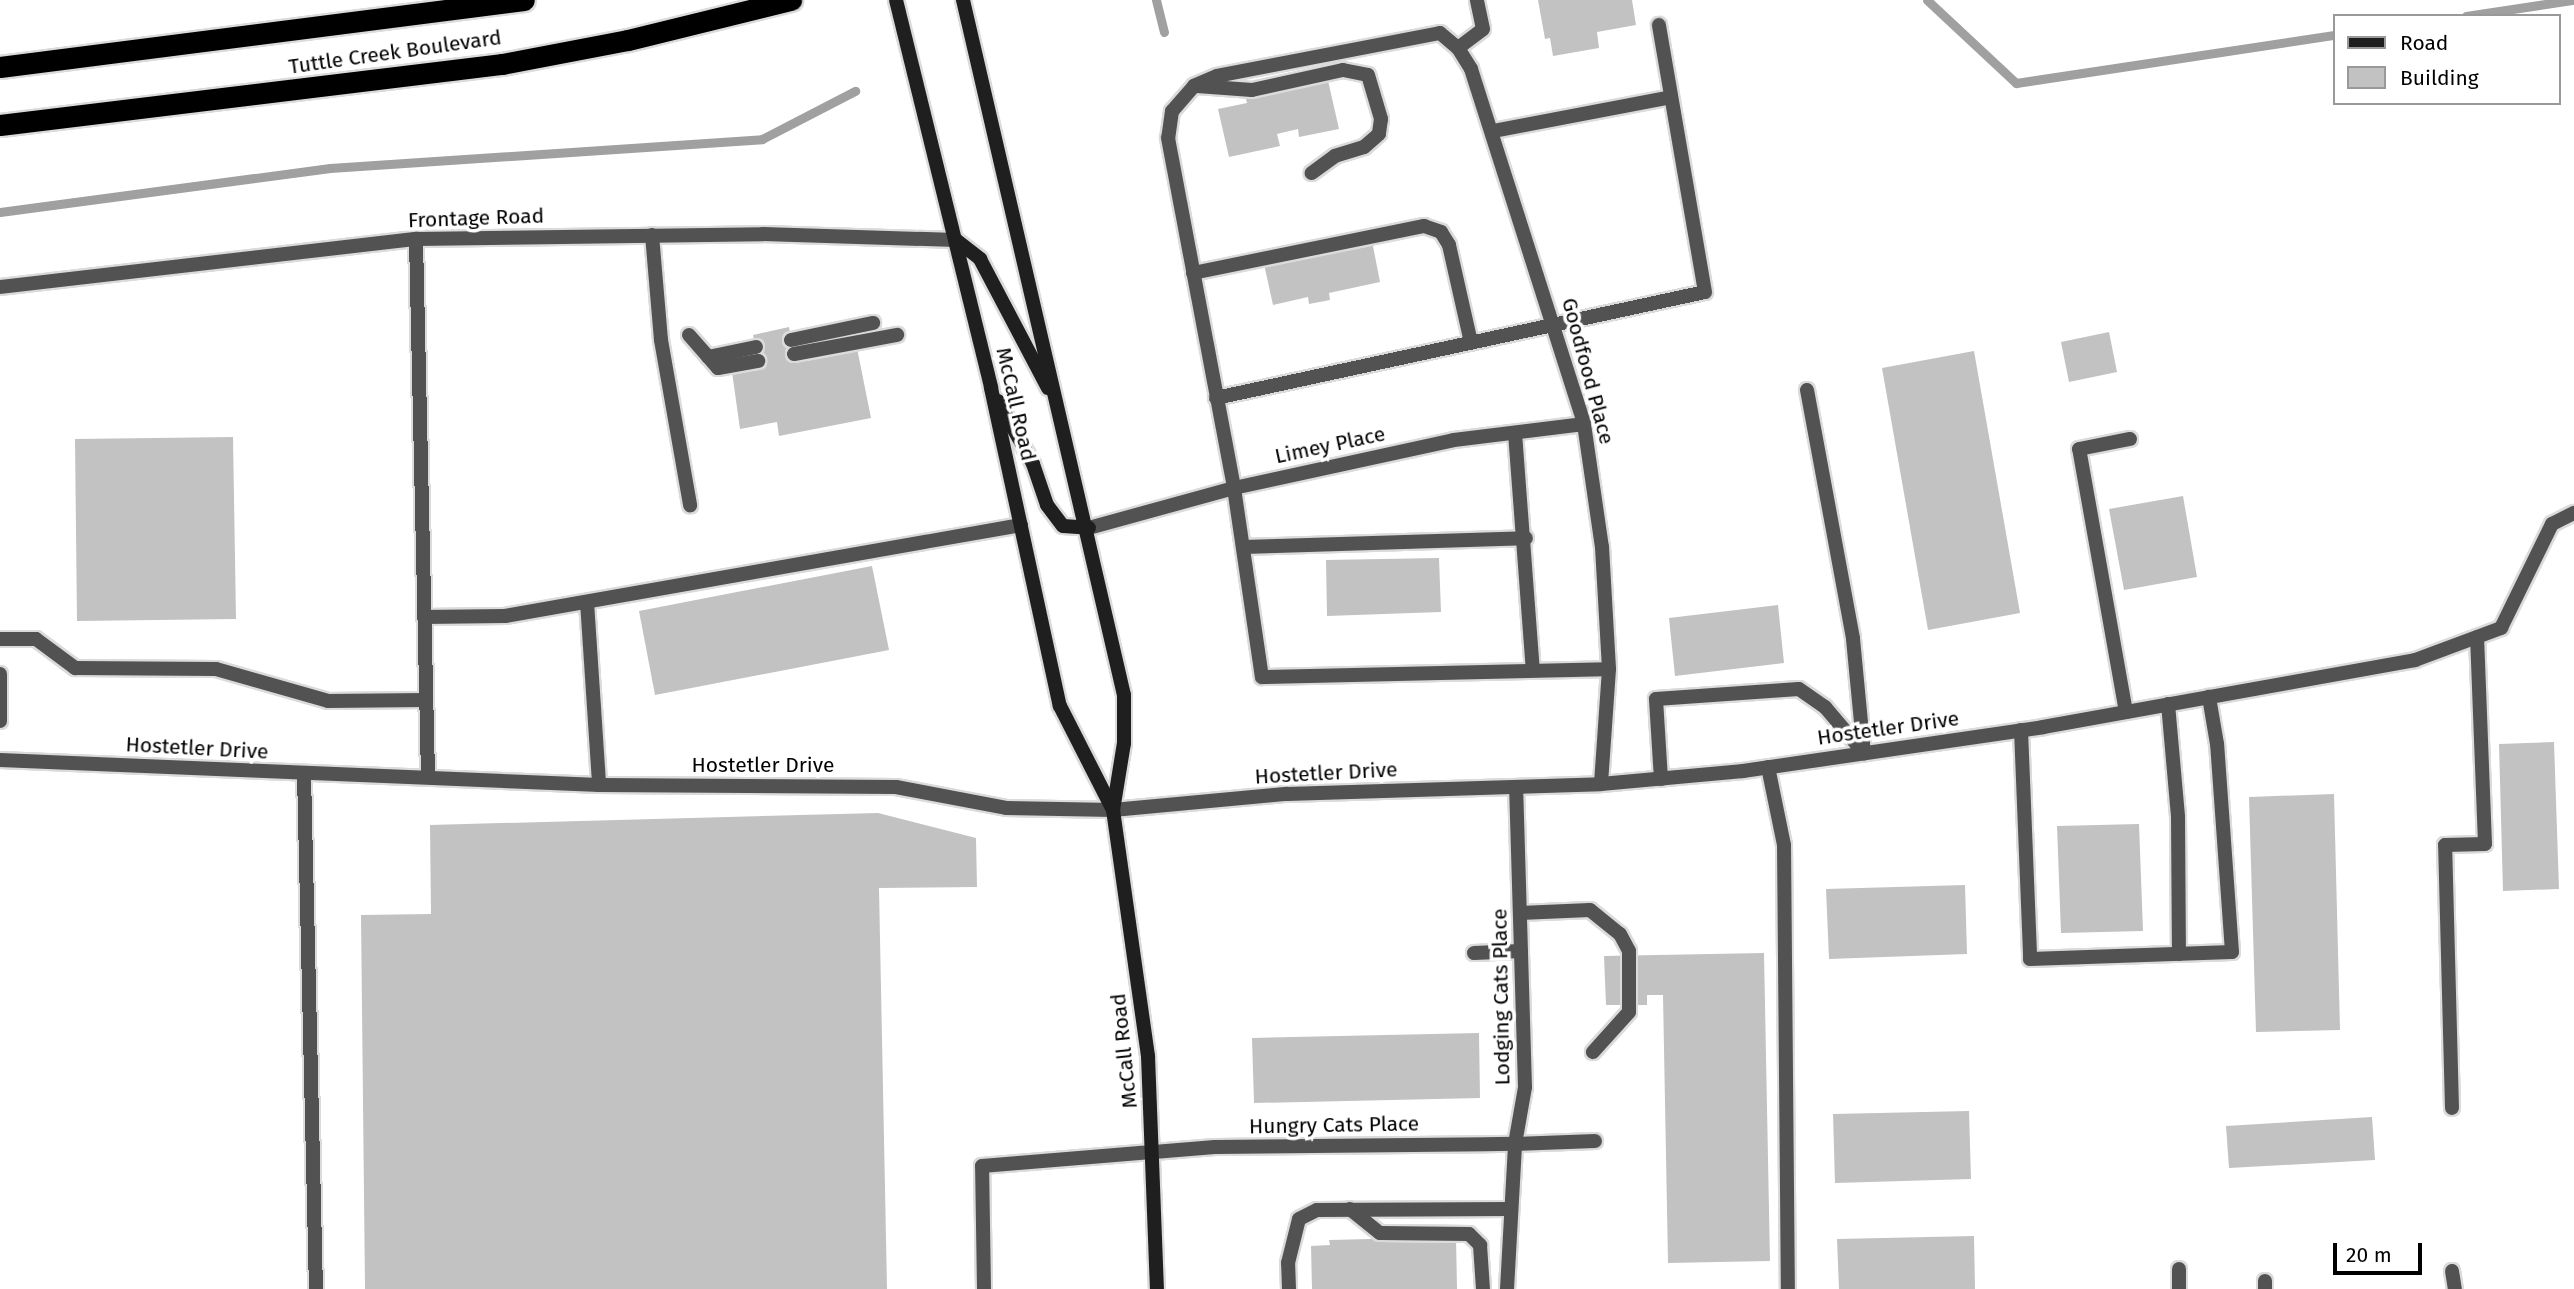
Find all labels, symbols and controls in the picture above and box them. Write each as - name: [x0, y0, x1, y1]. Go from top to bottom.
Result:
- legend: [2332, 14, 2560, 105]
- street label: Tuttle Creek Boulevard: [287, 25, 503, 79]
- text: Road: [2400, 30, 2448, 56]
- text: Building: [2400, 65, 2479, 91]
- street label: Frontage Road: [407, 203, 545, 233]
- street label: Goodfood Place: [1556, 295, 1620, 447]
- street label: McCall Road: [991, 345, 1041, 463]
- street label: Limey Place: [1273, 421, 1387, 469]
- street label: Hostetler Drive: [1816, 706, 1960, 750]
- street label: Hostetler Drive: [125, 732, 269, 764]
- street label: Hostetler Drive: [692, 752, 834, 778]
- street label: Hostetler Drive: [1254, 757, 1398, 789]
- street label: Lodging Cats Place: [1487, 908, 1515, 1086]
- street label: McCall Road: [1105, 992, 1143, 1110]
- street label: Hungry Cats Place: [1249, 1111, 1419, 1139]
- scale bar: [2336, 1230, 2425, 1274]
- text: 20 m: [2346, 1242, 2392, 1268]

